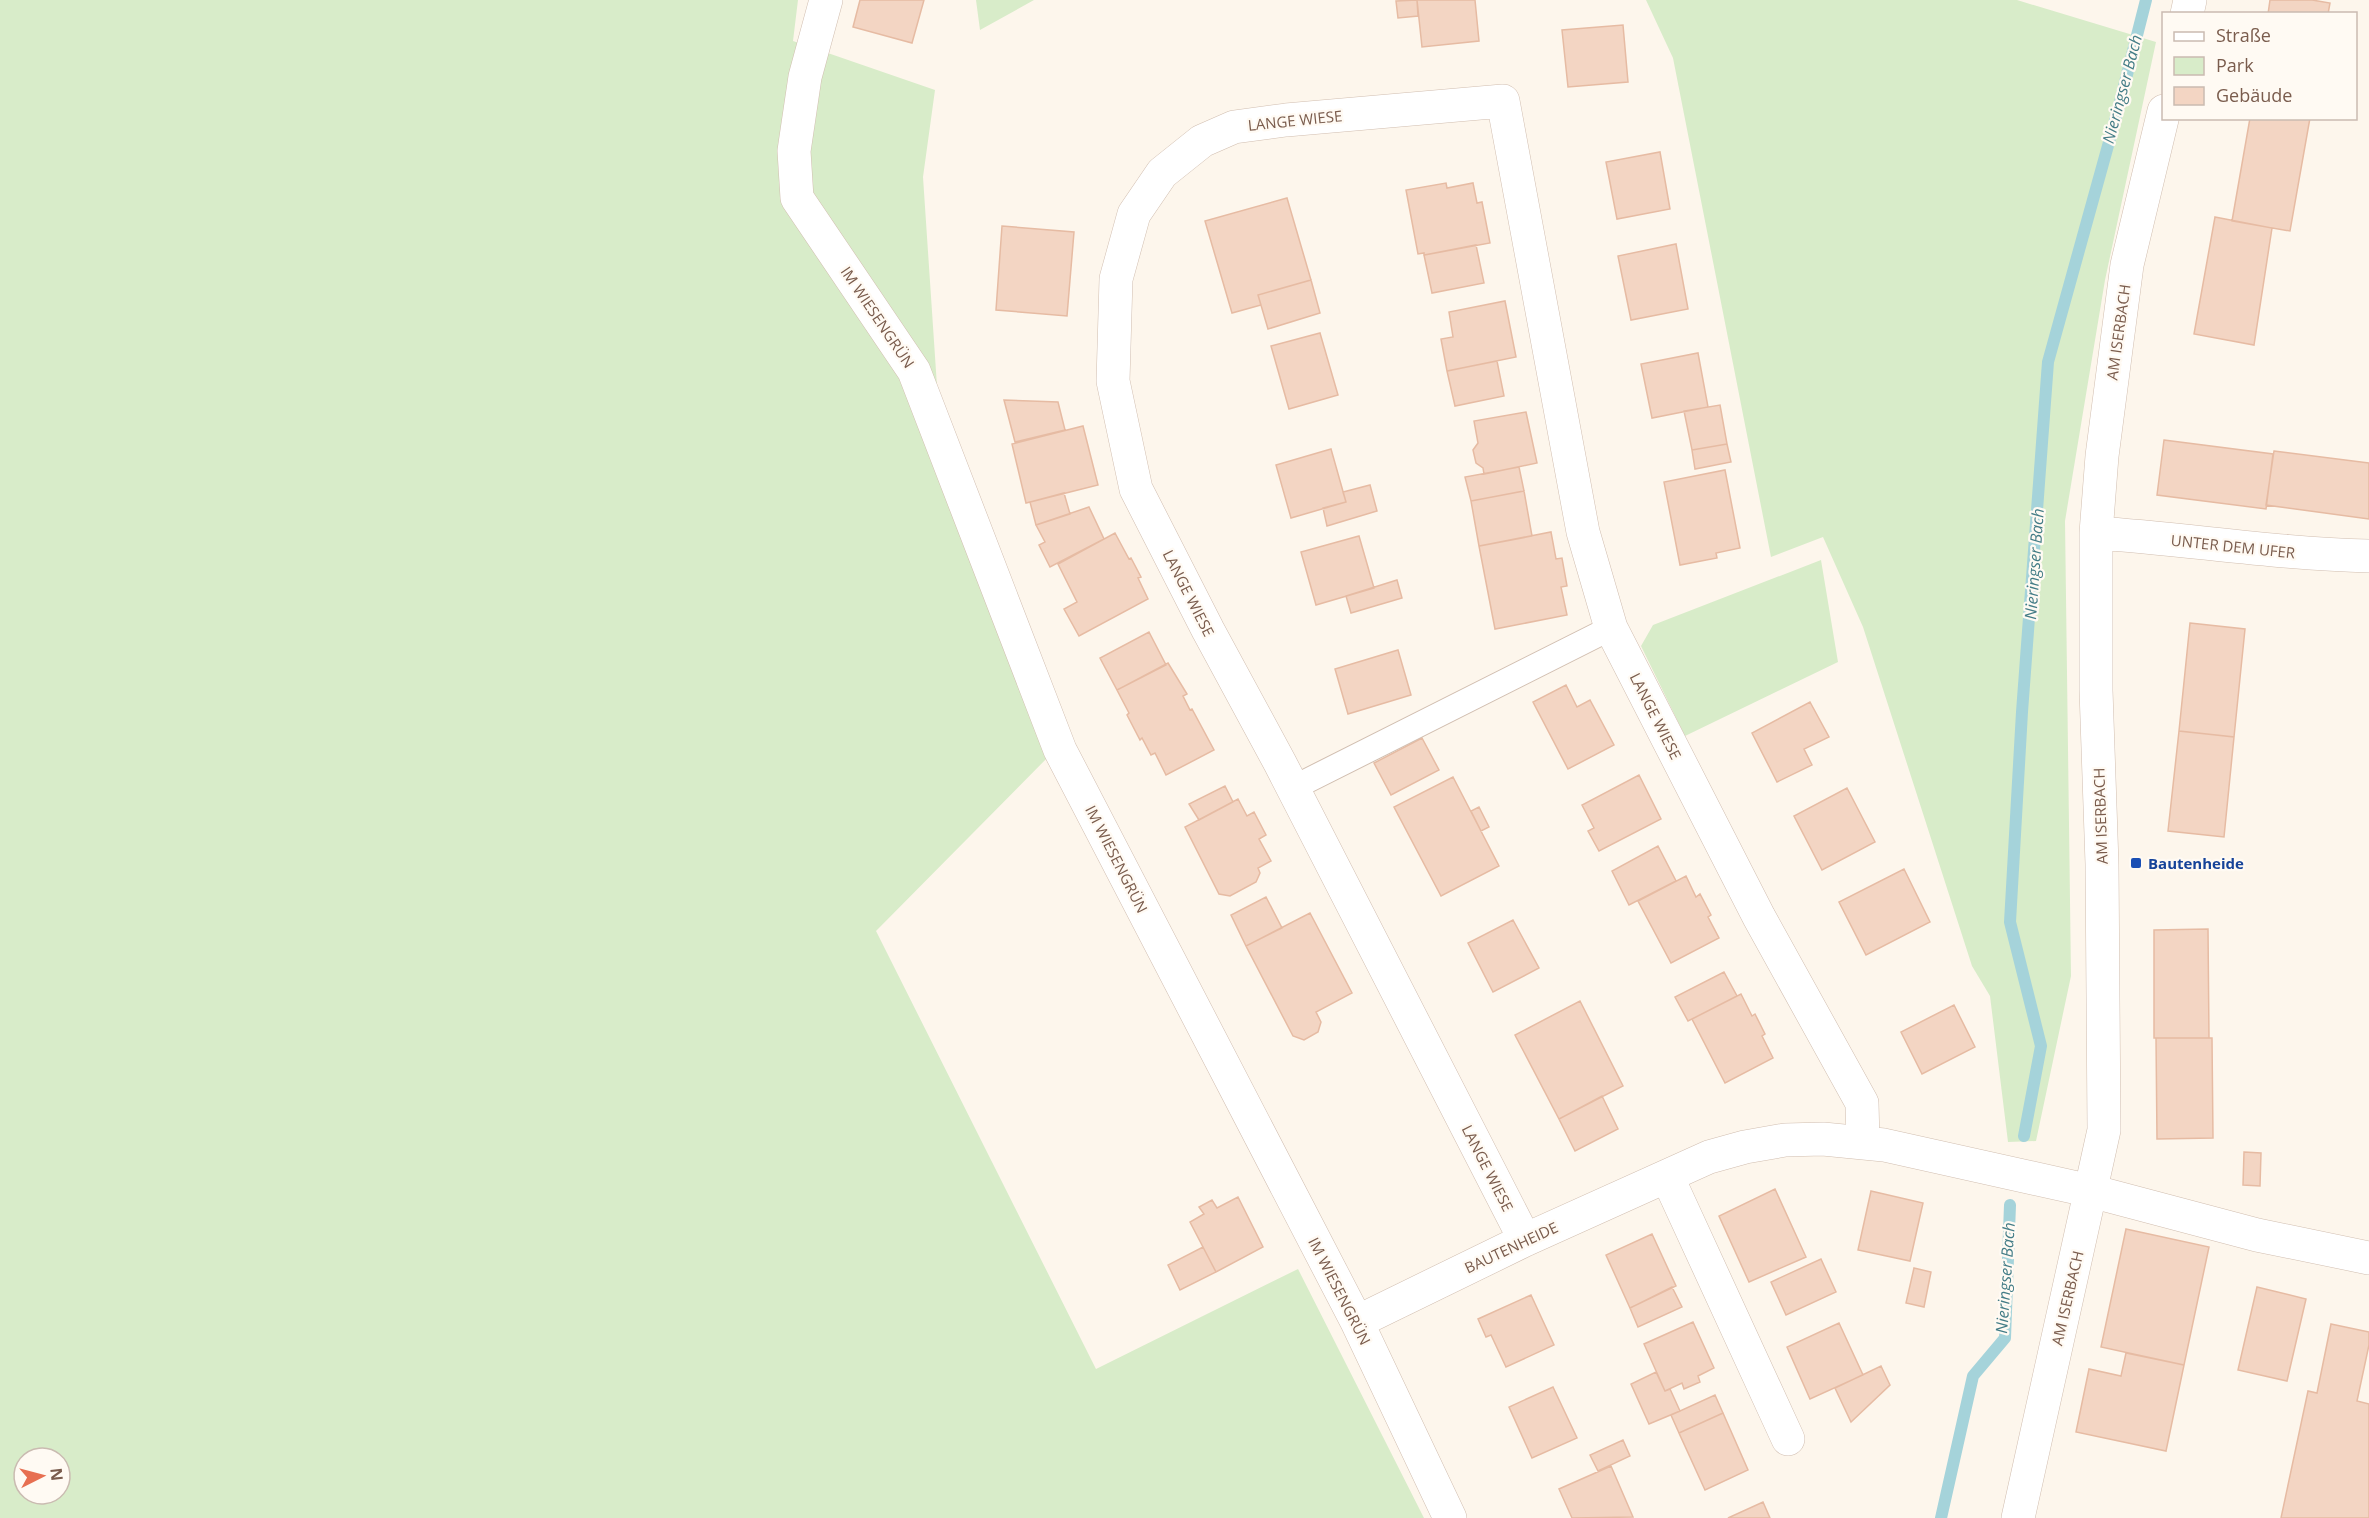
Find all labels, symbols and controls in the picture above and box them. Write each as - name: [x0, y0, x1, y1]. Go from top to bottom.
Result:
- legend: [2162, 12, 2357, 120]
- text: Straße: [2216, 23, 2271, 47]
- water label: Nieringser Bach: [2097, 32, 2147, 146]
- text: Park: [2216, 53, 2254, 77]
- text: Gebäude: [2216, 83, 2292, 107]
- street label: LANGE WIESE: [1247, 105, 1343, 135]
- street label: IM WIESENGRÜN: [837, 262, 919, 372]
- street label: AM ISERBACH: [2101, 283, 2135, 381]
- water label: Nieringser Bach: [2019, 508, 2049, 620]
- street label: UNTER DEM UFER: [2170, 530, 2297, 563]
- street label: LANGE WIESE: [1159, 546, 1219, 640]
- street label: LANGE WIESE: [1626, 669, 1686, 763]
- street label: AM ISERBACH: [2088, 767, 2112, 865]
- street label: IM WIESENGRÜN: [1081, 802, 1153, 916]
- place label: Bautenheide: [2148, 853, 2244, 873]
- marker: Bautenheide: [2129, 856, 2143, 870]
- street label: LANGE WIESE: [1458, 1121, 1518, 1215]
- street label: BAUTENHEIDE: [1461, 1217, 1561, 1277]
- water label: Nieringser Bach: [1990, 1222, 2020, 1334]
- street label: IM WIESENGRÜN: [1304, 1234, 1376, 1348]
- street label: AM ISERBACH: [2046, 1249, 2088, 1347]
- north arrow: [12, 1446, 72, 1506]
- text: N: [45, 1467, 69, 1482]

